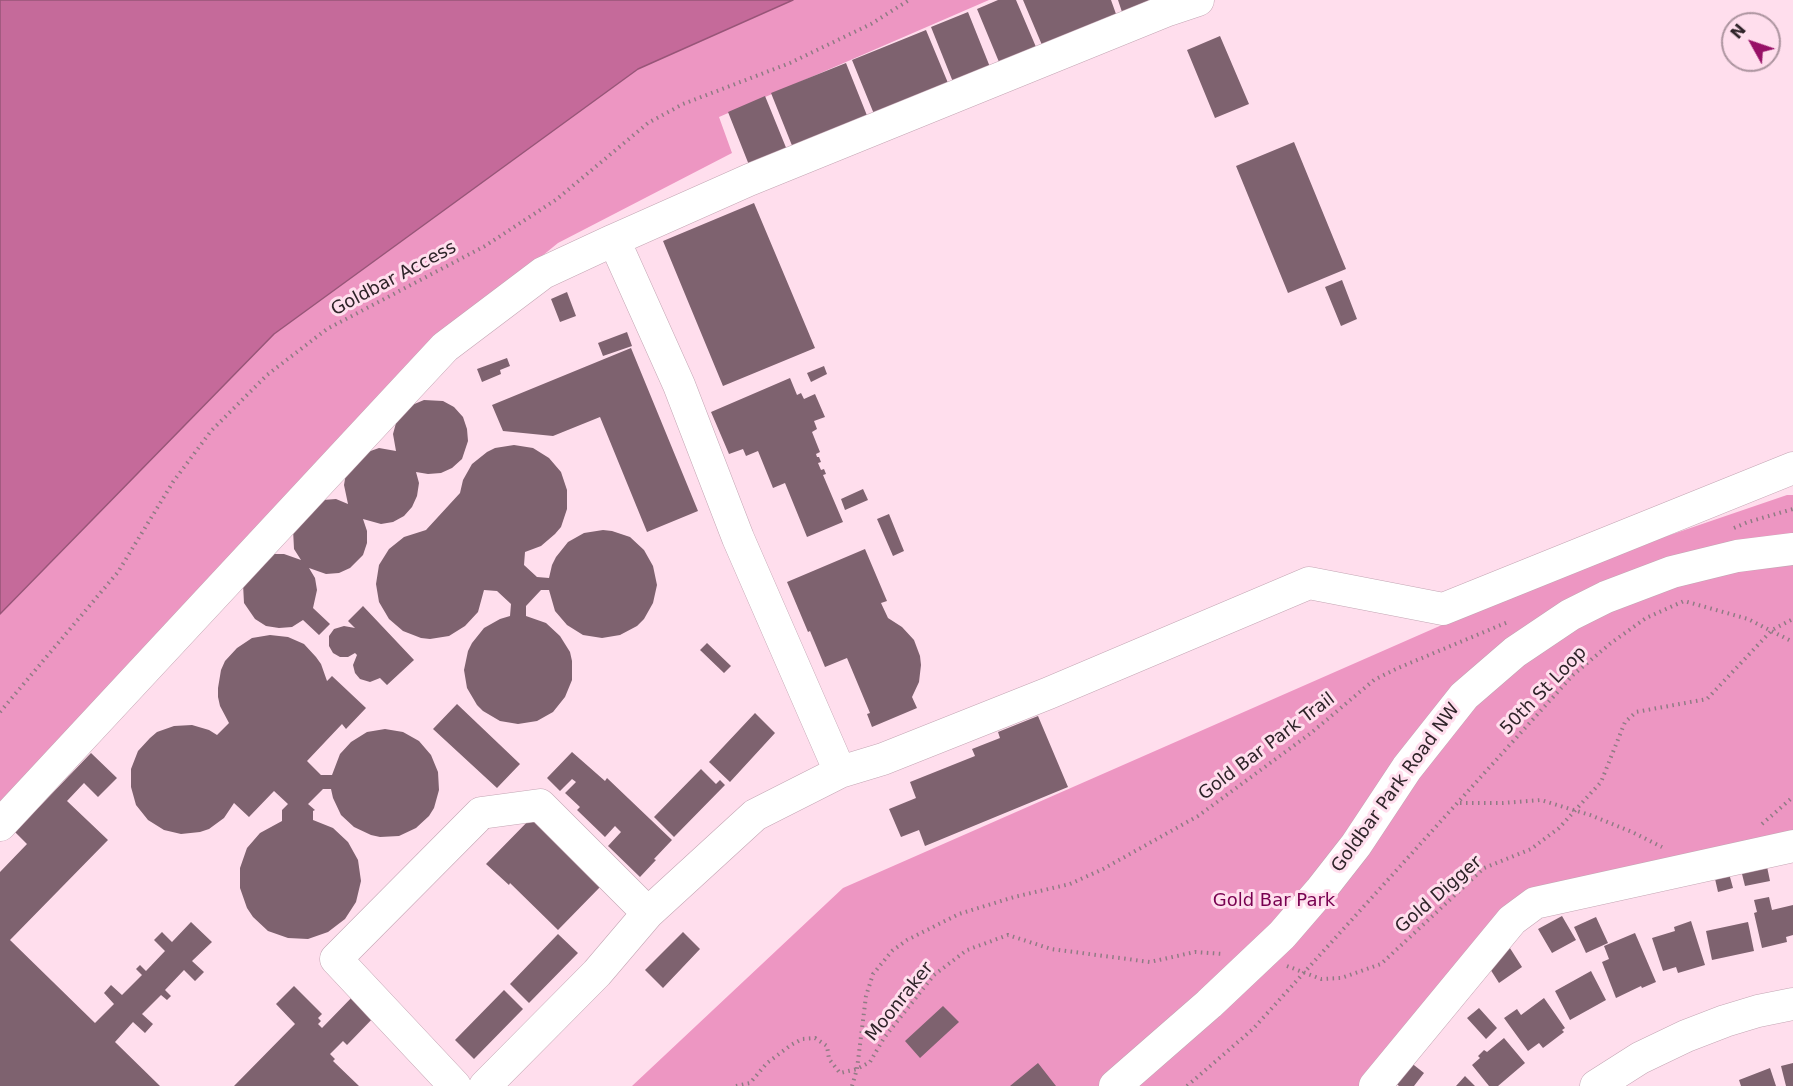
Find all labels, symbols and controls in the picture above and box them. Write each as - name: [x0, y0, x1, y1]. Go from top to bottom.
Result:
- north arrow: [1721, 12, 1781, 72]
- text: N: [1727, 20, 1750, 43]
- street label: Goldbar Access: [328, 237, 460, 321]
- street label: 50th St Loop: [1496, 642, 1592, 740]
- street label: Gold Bar Park Trail: [1195, 689, 1339, 805]
- street label: Goldbar Park Road NW: [1327, 699, 1465, 877]
- street label: Gold Digger: [1391, 852, 1487, 938]
- park label: Gold Bar Park: [1213, 890, 1335, 912]
- street label: Moonraker: [862, 958, 938, 1046]

